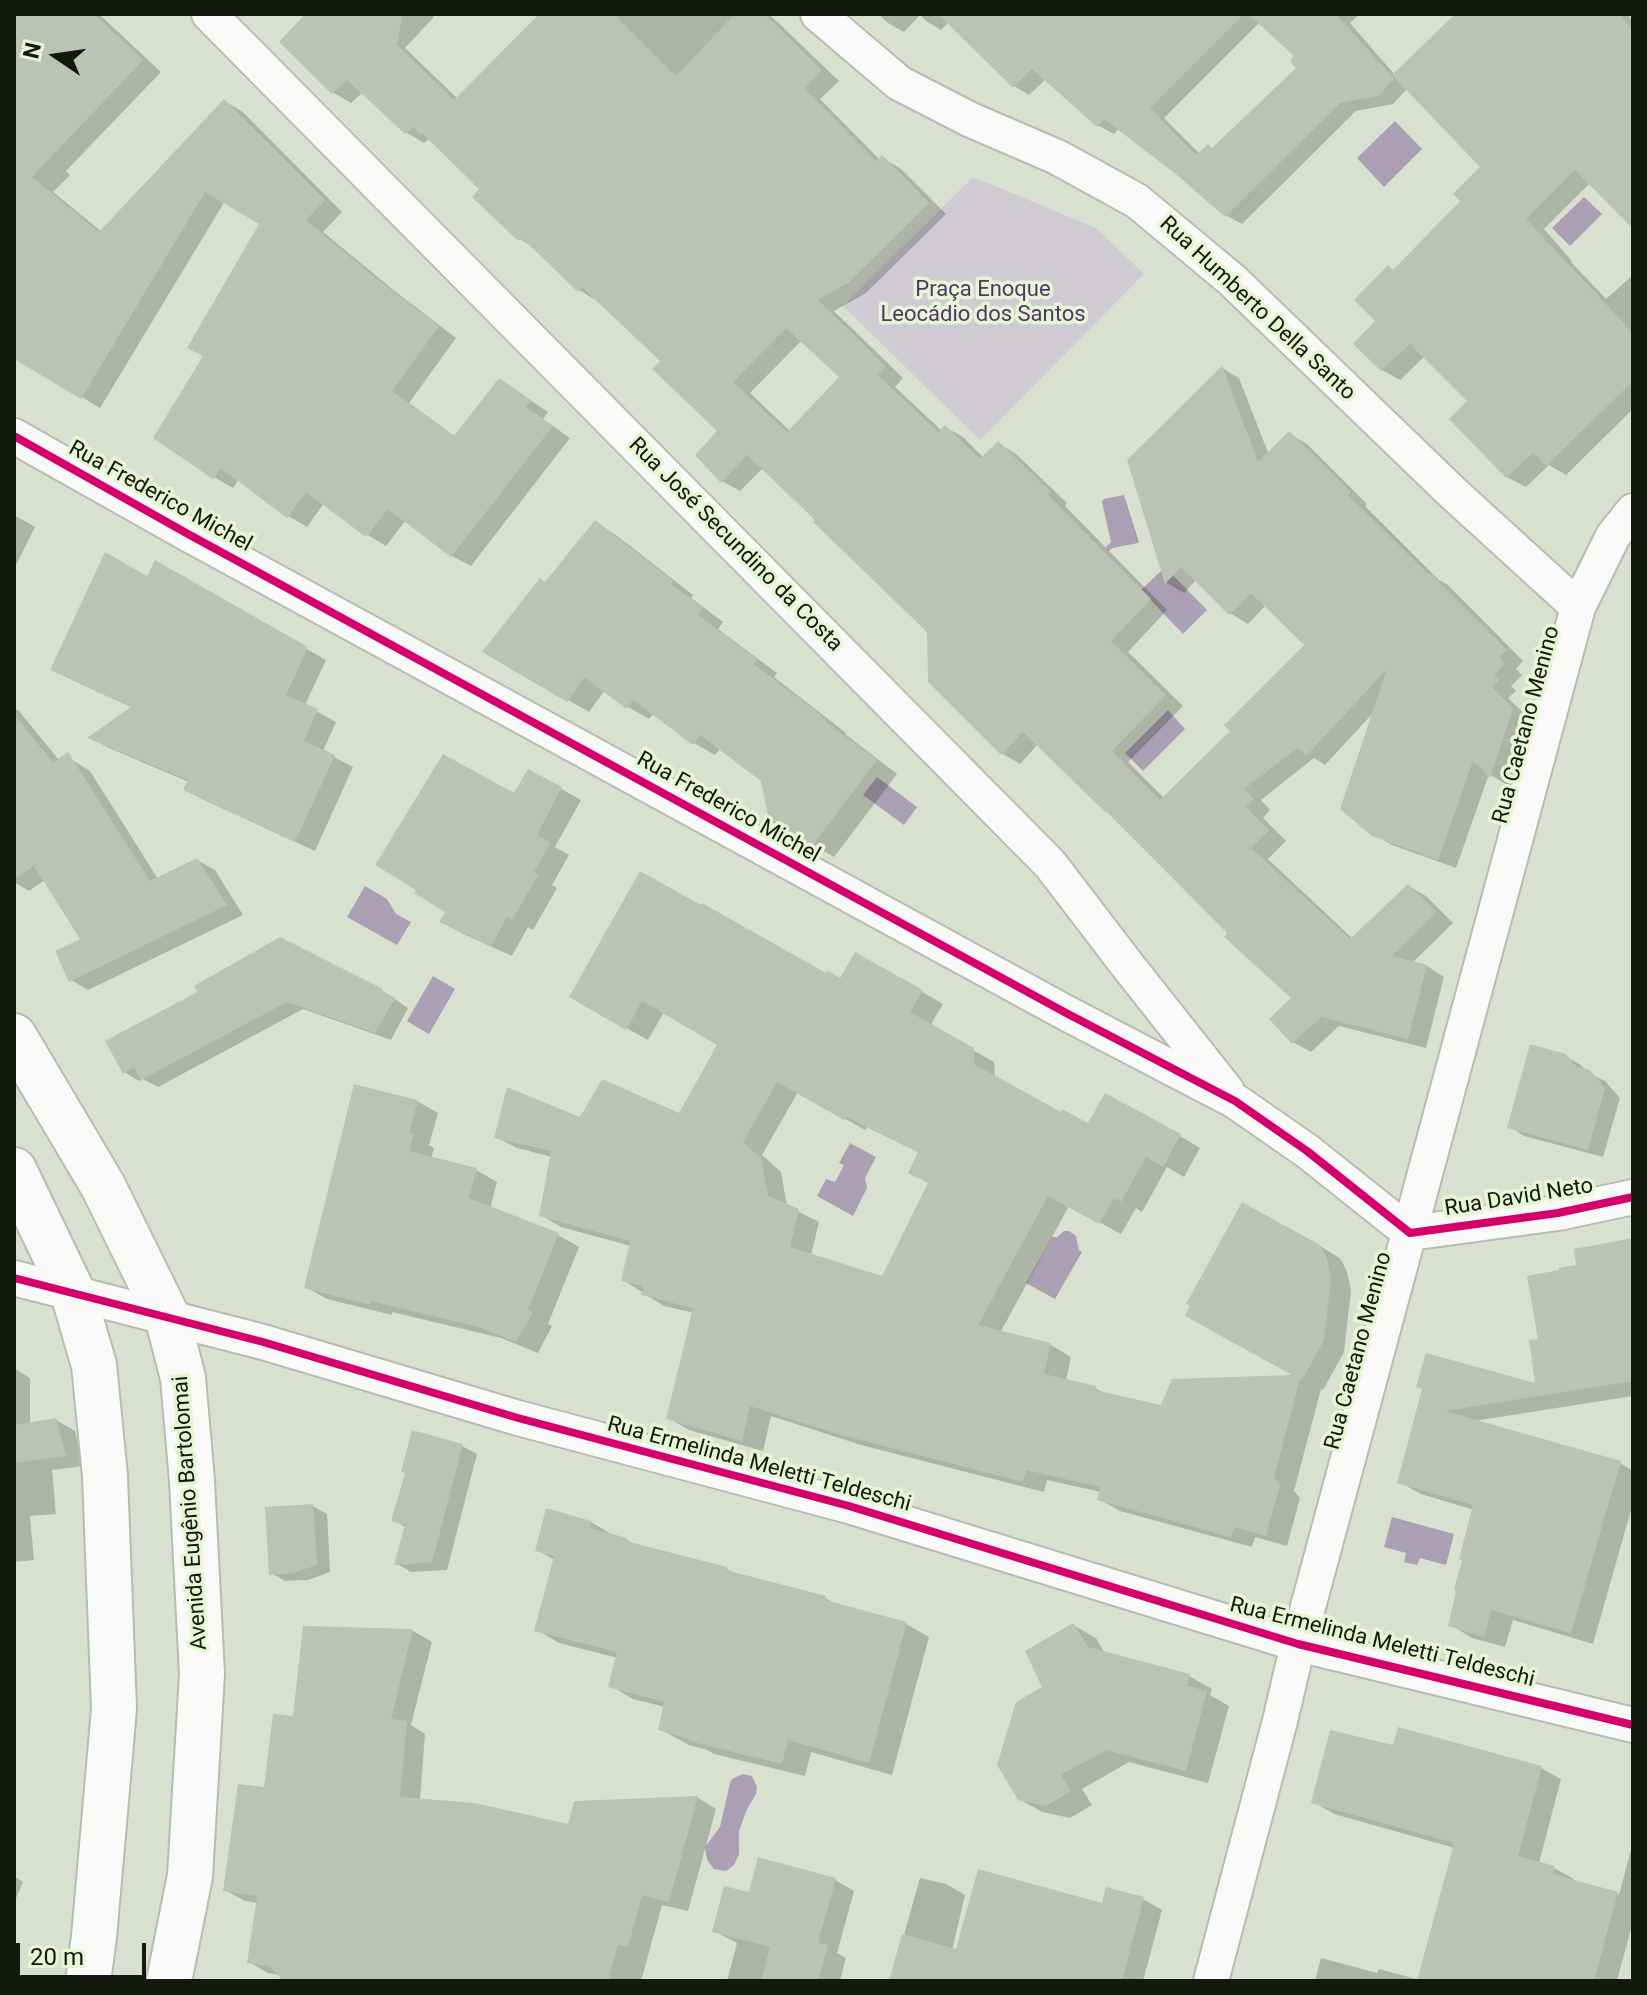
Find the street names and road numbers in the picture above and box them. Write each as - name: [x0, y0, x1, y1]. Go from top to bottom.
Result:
- street label: Rua Humberto Della Santo: [1154, 211, 1360, 407]
- street label: Rua José Secundino da Costa: [622, 432, 848, 658]
- street label: Rua Frederico Michel: [64, 436, 256, 558]
- street label: Rua Caetano Menino: [1488, 623, 1566, 827]
- street label: Rua Frederico Michel: [632, 747, 824, 869]
- street label: Rua David Neto: [1443, 1173, 1595, 1223]
- street label: Rua Caetano Menino: [1320, 1249, 1398, 1453]
- street label: Avenida Eugênio Bartolomai: [168, 1375, 214, 1651]
- street label: Rua Ermelinda Meletti Teldeschi: [604, 1412, 914, 1518]
- street label: Rua Ermelinda Meletti Teldeschi: [1227, 1592, 1537, 1694]

